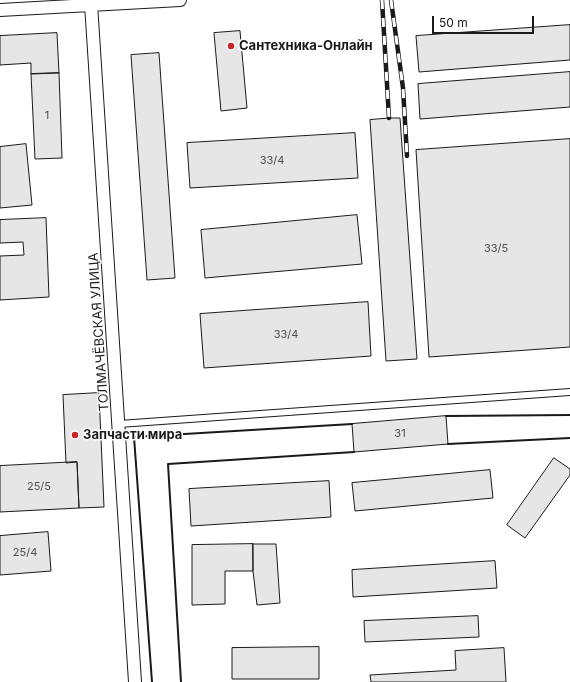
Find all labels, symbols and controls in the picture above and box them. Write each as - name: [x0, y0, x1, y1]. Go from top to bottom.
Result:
- scale bar: [434, 8, 536, 34]
- text: 50 m: [439, 15, 468, 30]
- place label: Сантехника-Онлайн: [239, 38, 373, 54]
- marker: Сантехника-Онлайн: [226, 41, 236, 51]
- house number: 1: [45, 109, 49, 123]
- house number: 33/4: [260, 154, 284, 168]
- house number: 33/5: [484, 242, 508, 256]
- street label: ТОЛМАЧЁВСКАЯ УЛИЦА: [86, 252, 112, 412]
- house number: 33/4: [274, 328, 298, 342]
- place label: Запчасти мира: [83, 427, 182, 443]
- house number: 31: [394, 427, 406, 441]
- marker: Запчасти мира: [70, 430, 80, 440]
- house number: 25/5: [27, 480, 51, 494]
- house number: 25/4: [13, 546, 37, 560]

